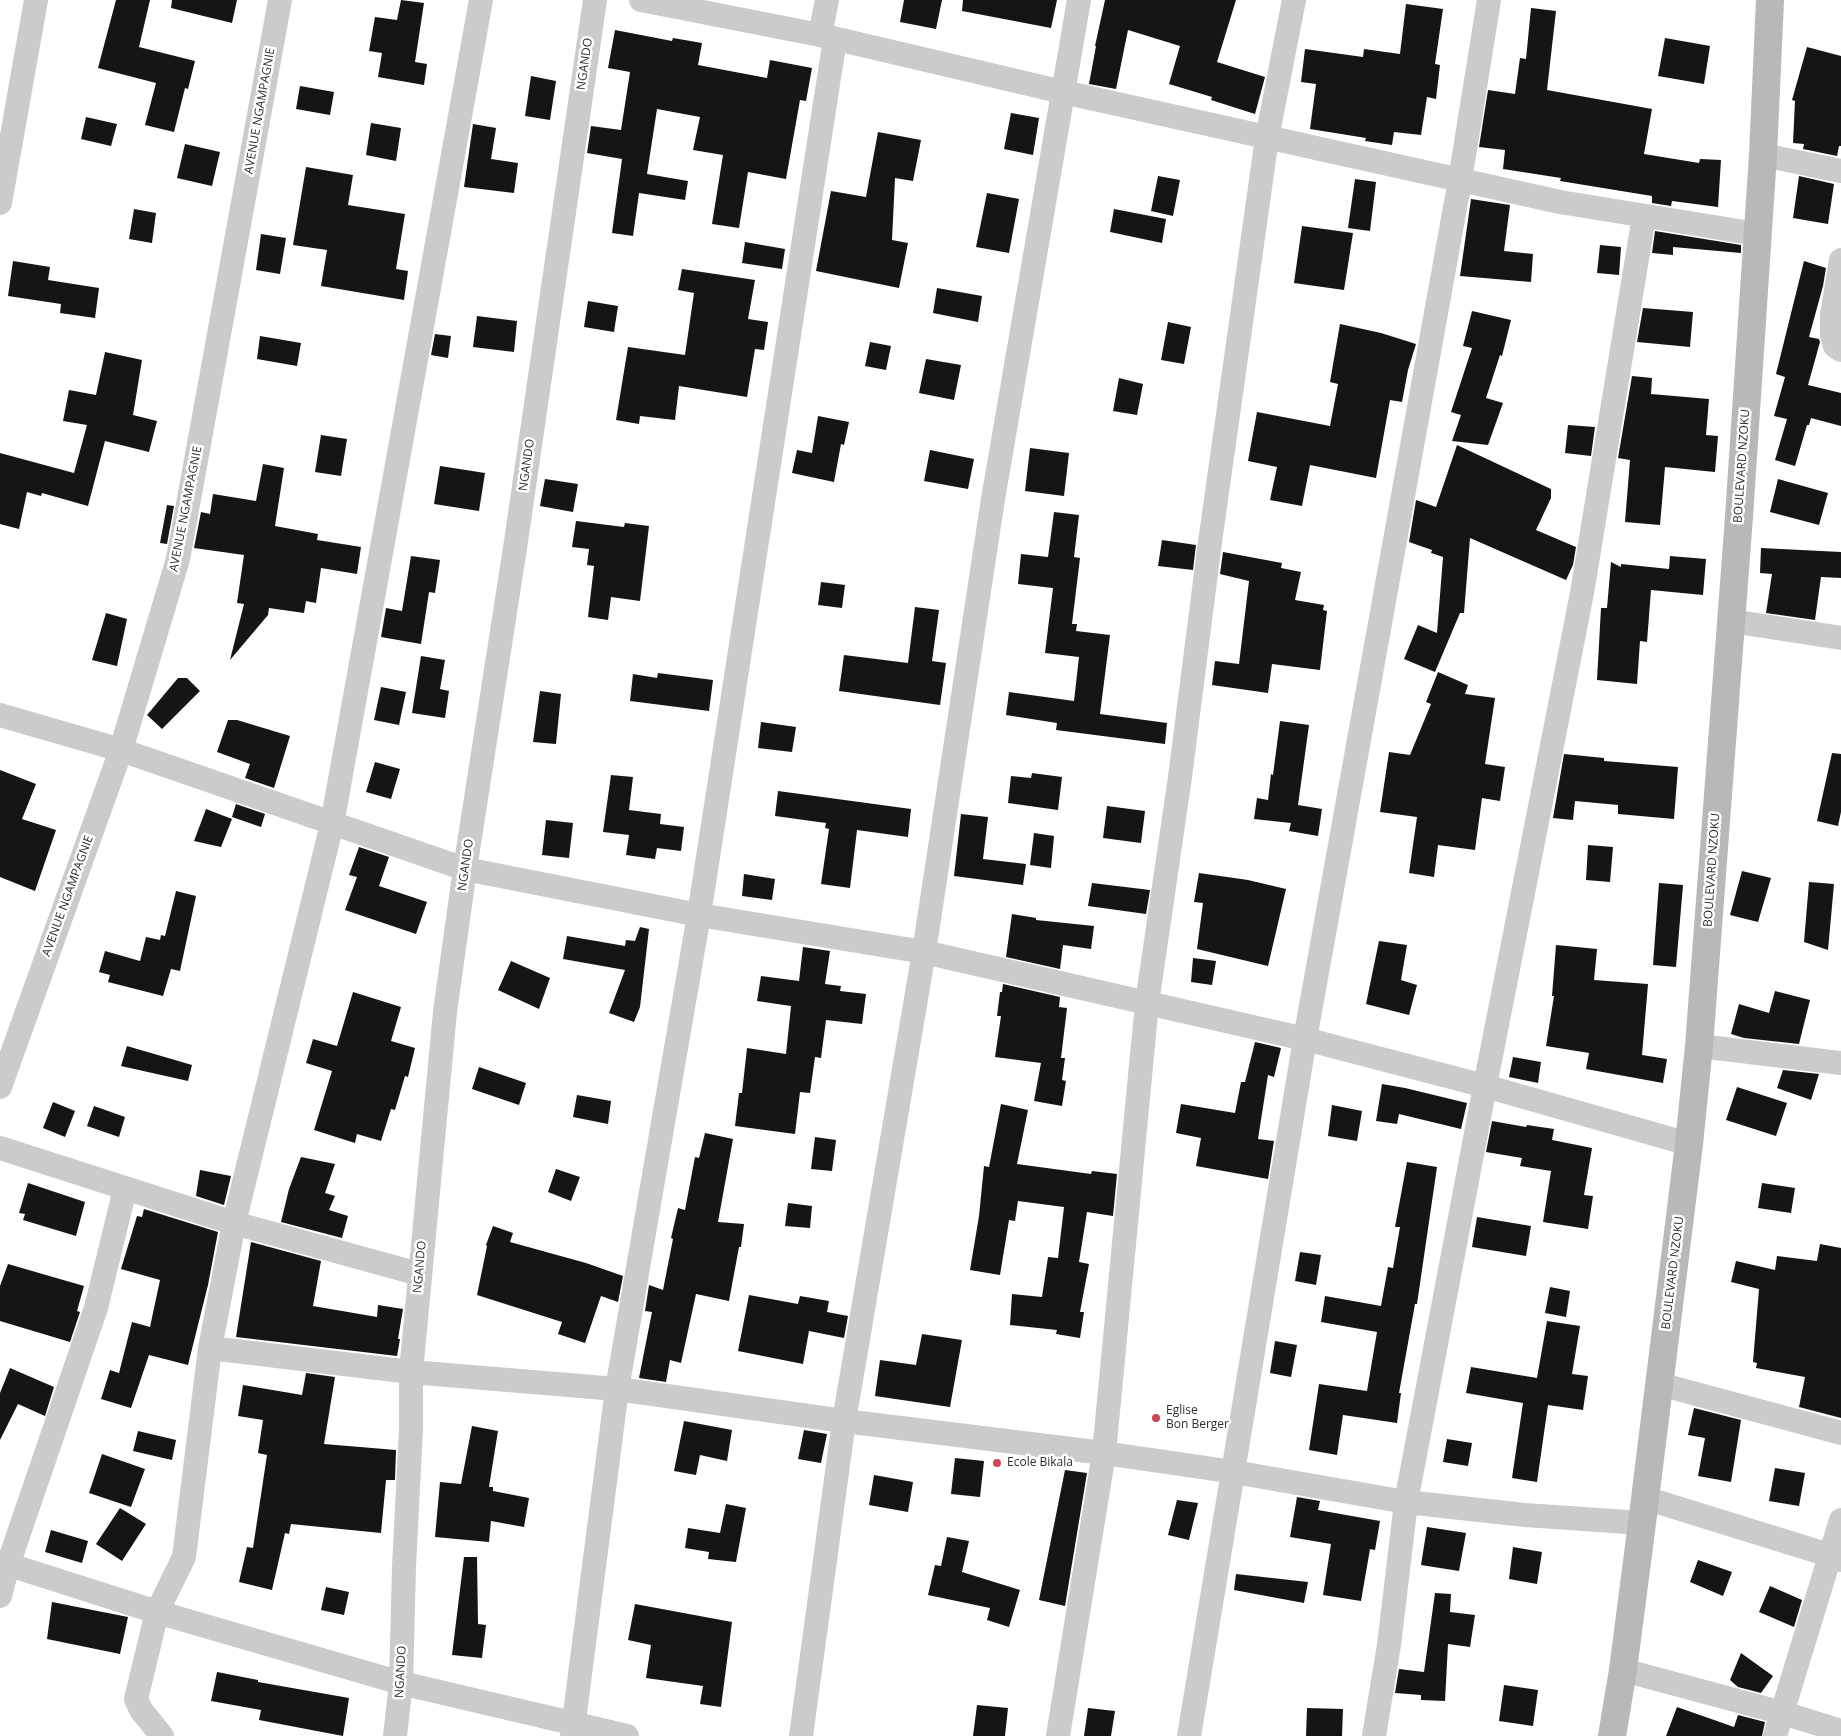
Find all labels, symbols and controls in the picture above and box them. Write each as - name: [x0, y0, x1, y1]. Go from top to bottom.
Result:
- street label: NGANDO: [574, 37, 596, 91]
- street label: AVENUE NGAMPAGNIE: [242, 47, 278, 175]
- street label: BOULEVARD NZOKU: [1731, 409, 1753, 523]
- street label: NGANDO: [516, 438, 538, 492]
- street label: AVENUE NGAMPAGNIE: [167, 445, 205, 573]
- street label: BOULEVARD NZOKU: [1701, 813, 1723, 927]
- street label: AVENUE NGAMPAGNIE: [39, 834, 97, 958]
- street label: NGANDO: [455, 838, 477, 892]
- street label: BOULEVARD NZOKU: [1659, 1216, 1687, 1330]
- street label: NGANDO: [411, 1240, 429, 1294]
- place label: Eglise Bon Berger: [1166, 1404, 1229, 1432]
- marker: Eglise Bon Berger: [1150, 1412, 1162, 1424]
- place label: Ecole Bikala: [1007, 1456, 1073, 1470]
- marker: Ecole Bikala: [991, 1457, 1003, 1469]
- street label: NGANDO: [392, 1645, 410, 1699]

